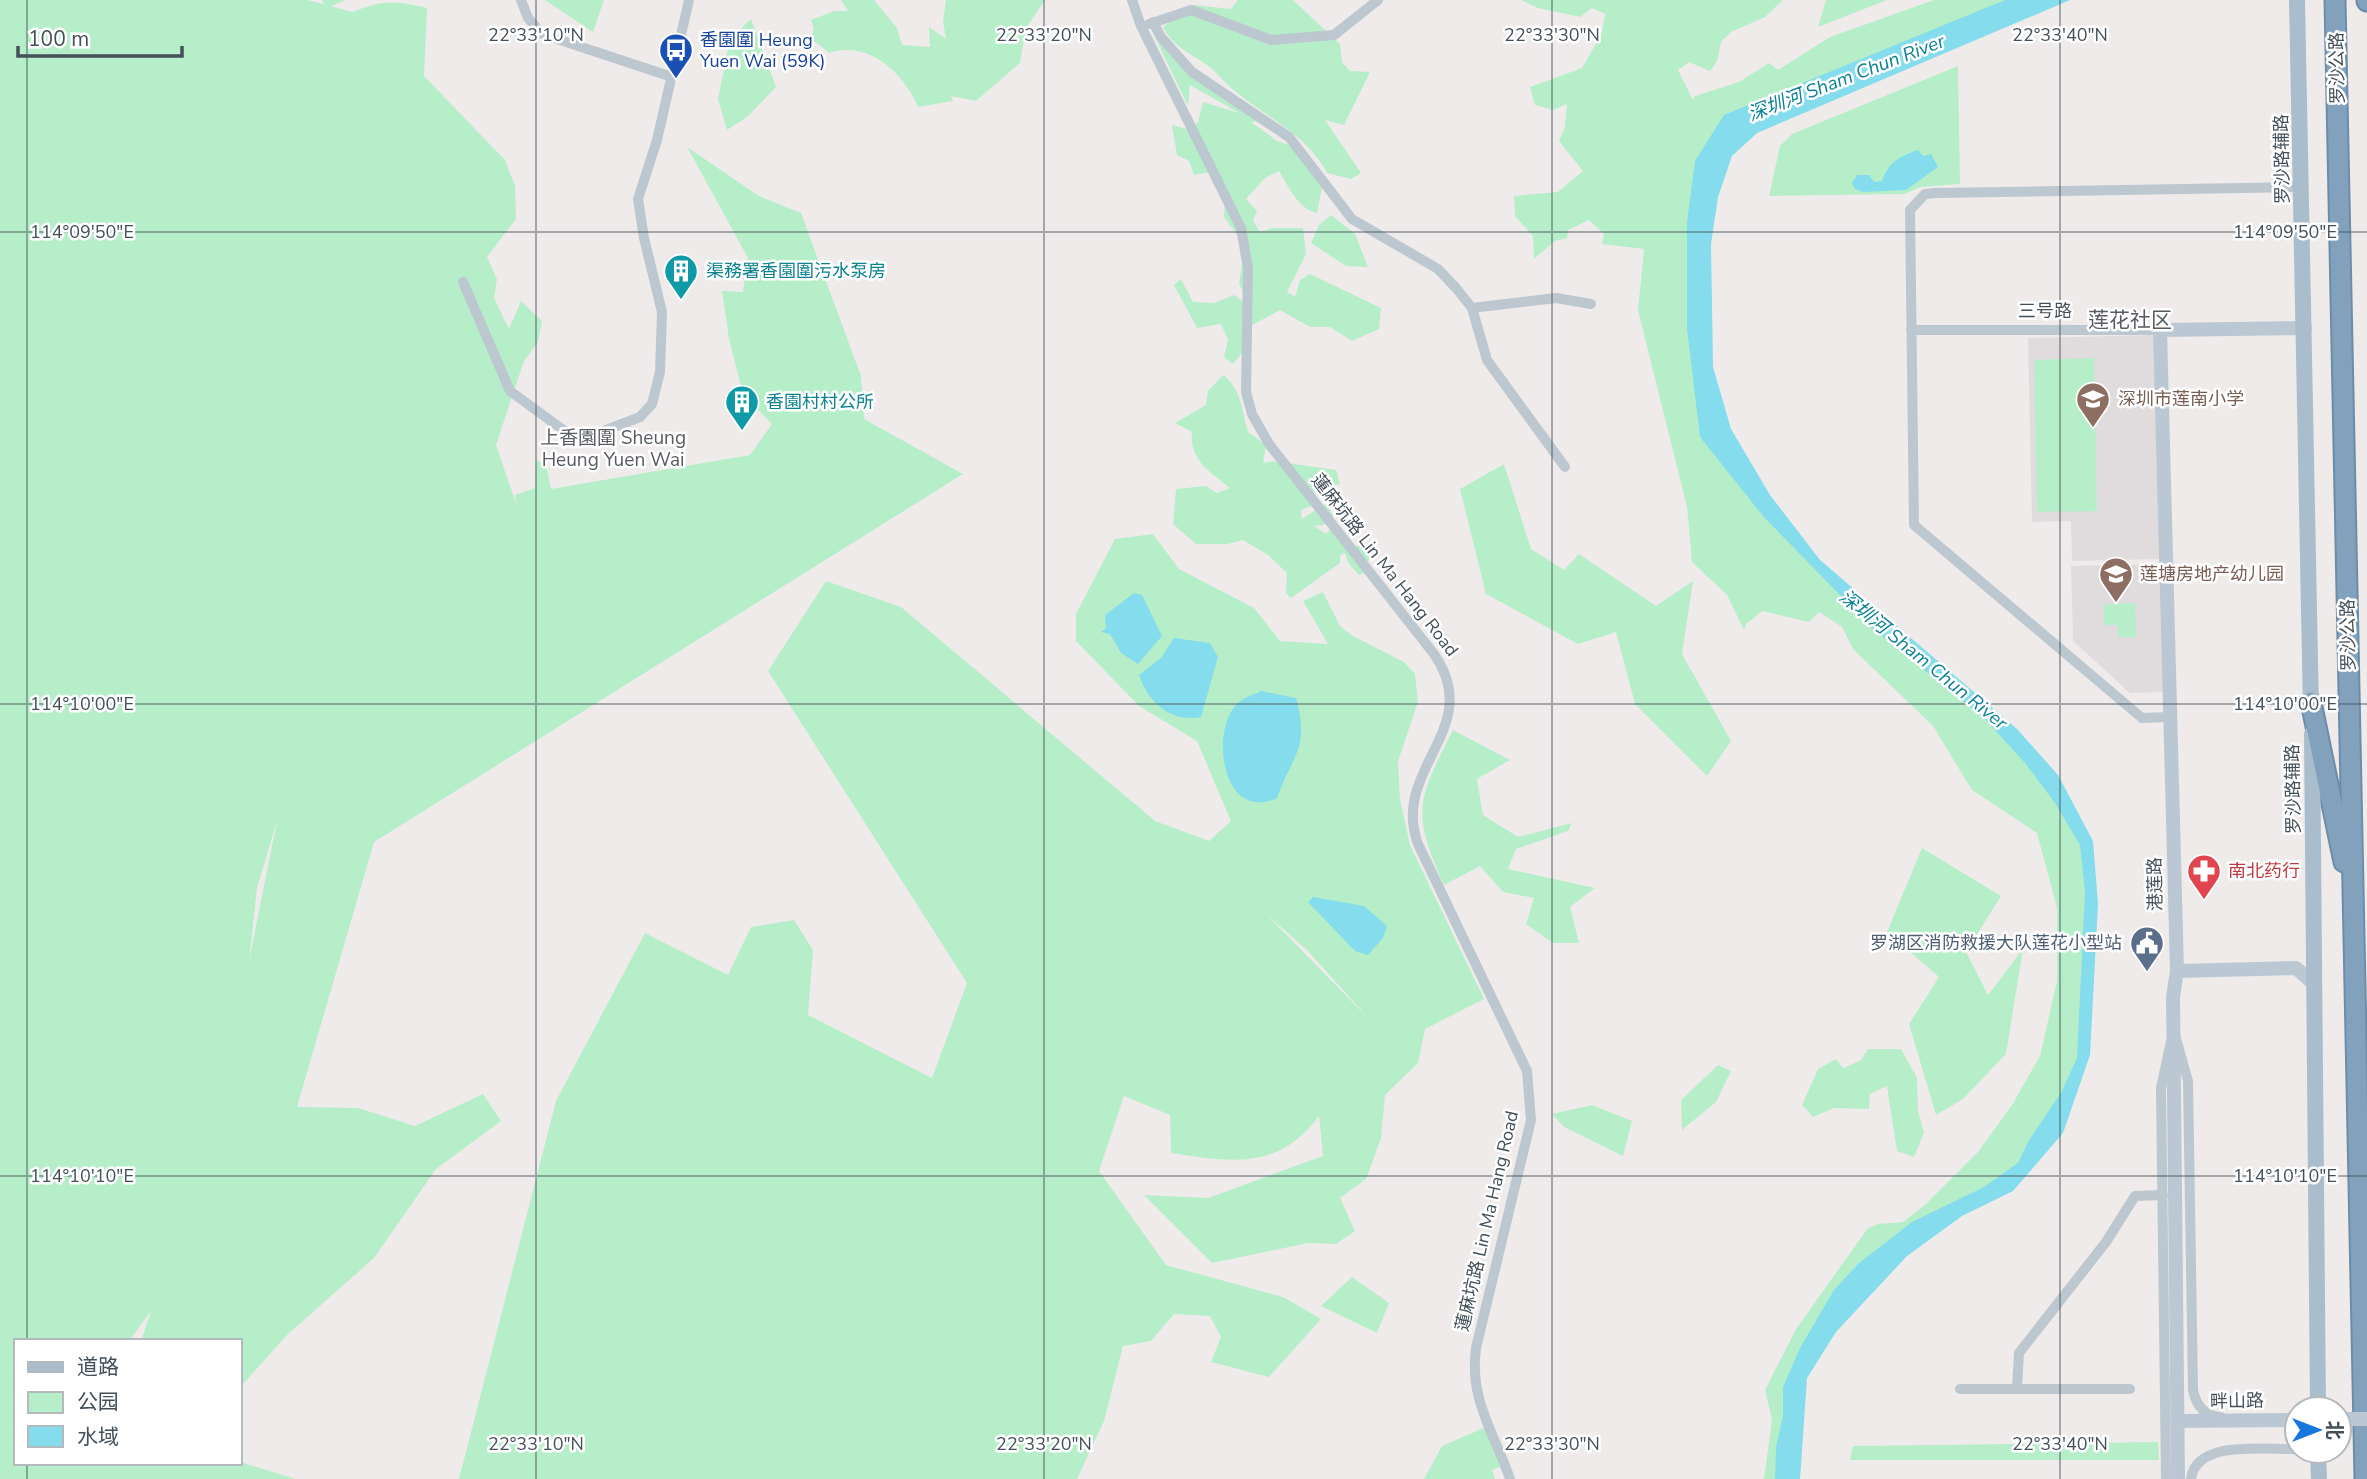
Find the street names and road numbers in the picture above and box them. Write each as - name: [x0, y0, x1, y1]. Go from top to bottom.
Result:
- street label: 罗沙公路: [2324, 32, 2350, 104]
- street label: 罗沙路辅路: [2269, 114, 2295, 204]
- street label: 三号路: [2018, 299, 2072, 323]
- street label: 蓮麻坑路 Lin Ma Hang Road: [1306, 469, 1464, 661]
- street label: 罗沙公路: [2335, 599, 2361, 671]
- street label: 罗沙路辅路: [2280, 744, 2306, 834]
- street label: 港莲路: [2143, 857, 2167, 911]
- street label: 蓮麻坑路 Lin Ma Hang Road: [1450, 1108, 1524, 1334]
- street label: 畔山路: [2210, 1389, 2264, 1413]

